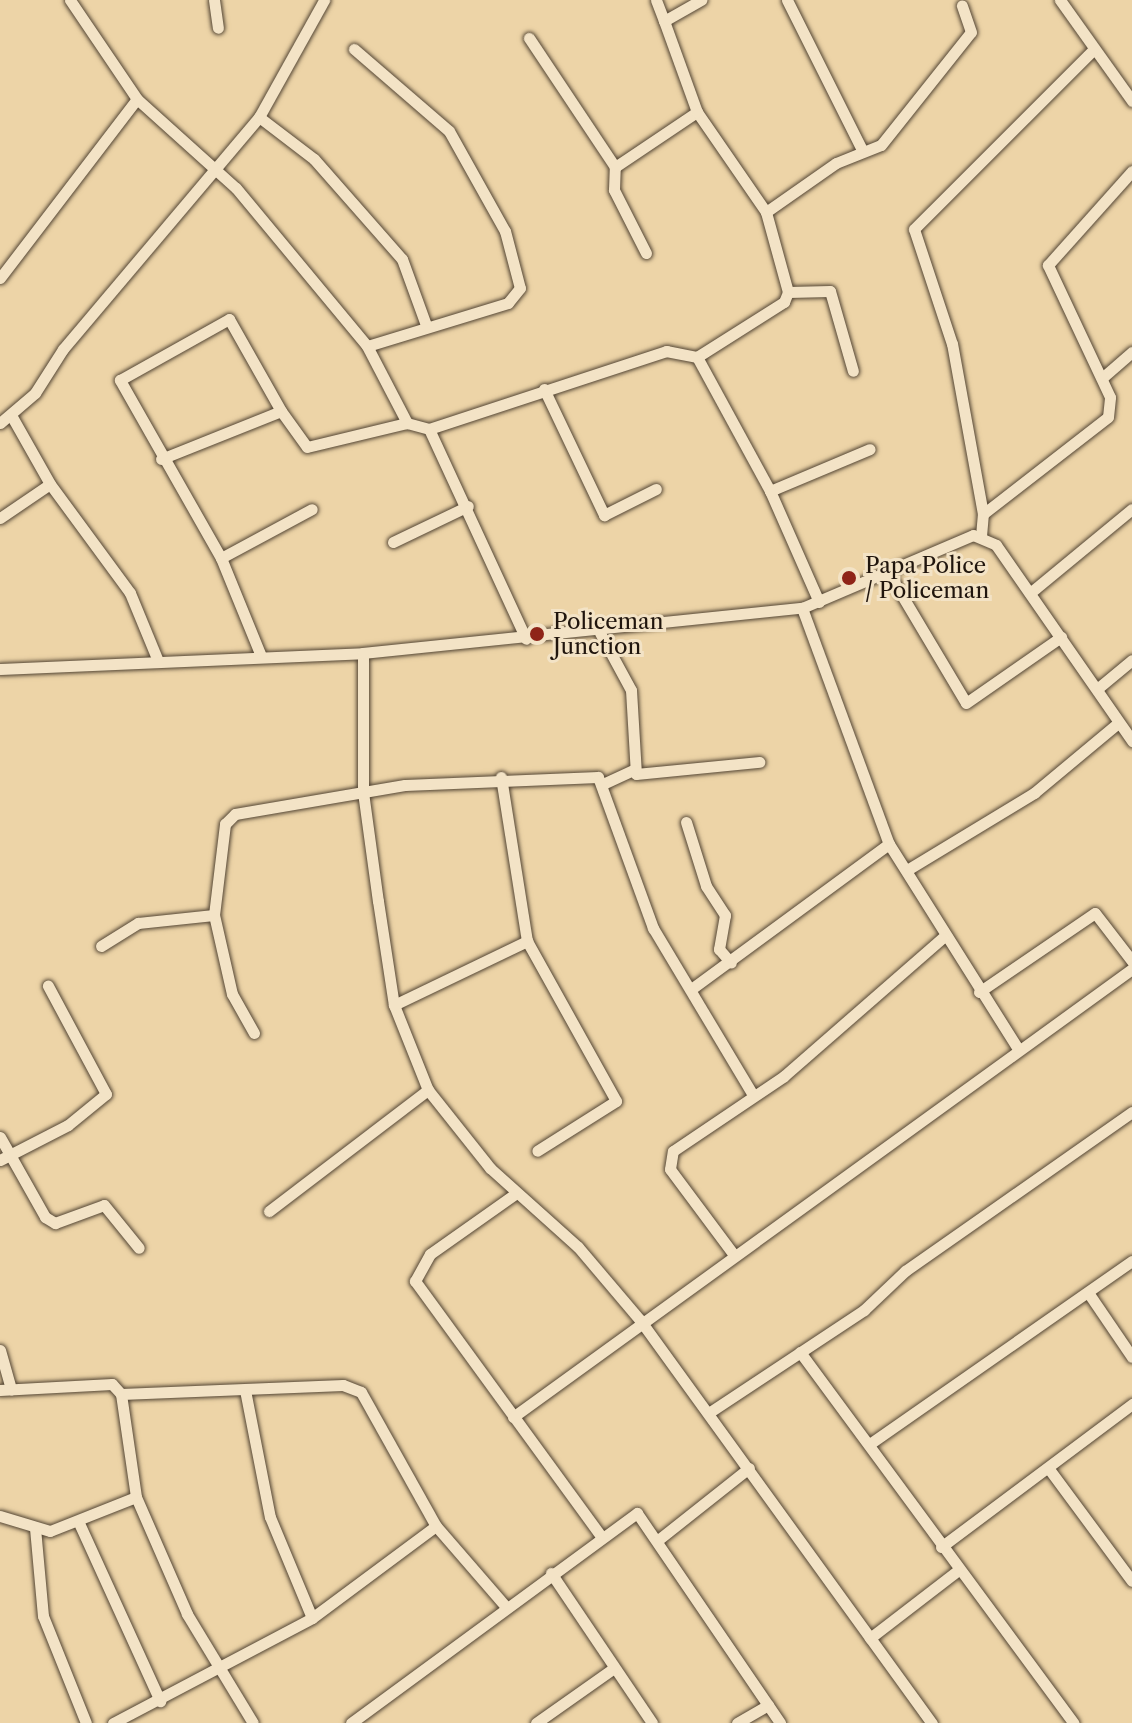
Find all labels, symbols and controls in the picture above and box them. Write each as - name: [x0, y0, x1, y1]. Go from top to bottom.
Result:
- place label: Papa Police / Policeman: [865, 552, 989, 604]
- marker: Papa Police / Policeman: [840, 569, 858, 587]
- place label: Policeman Junction: [553, 608, 663, 660]
- marker: Policeman Junction: [528, 625, 546, 643]

